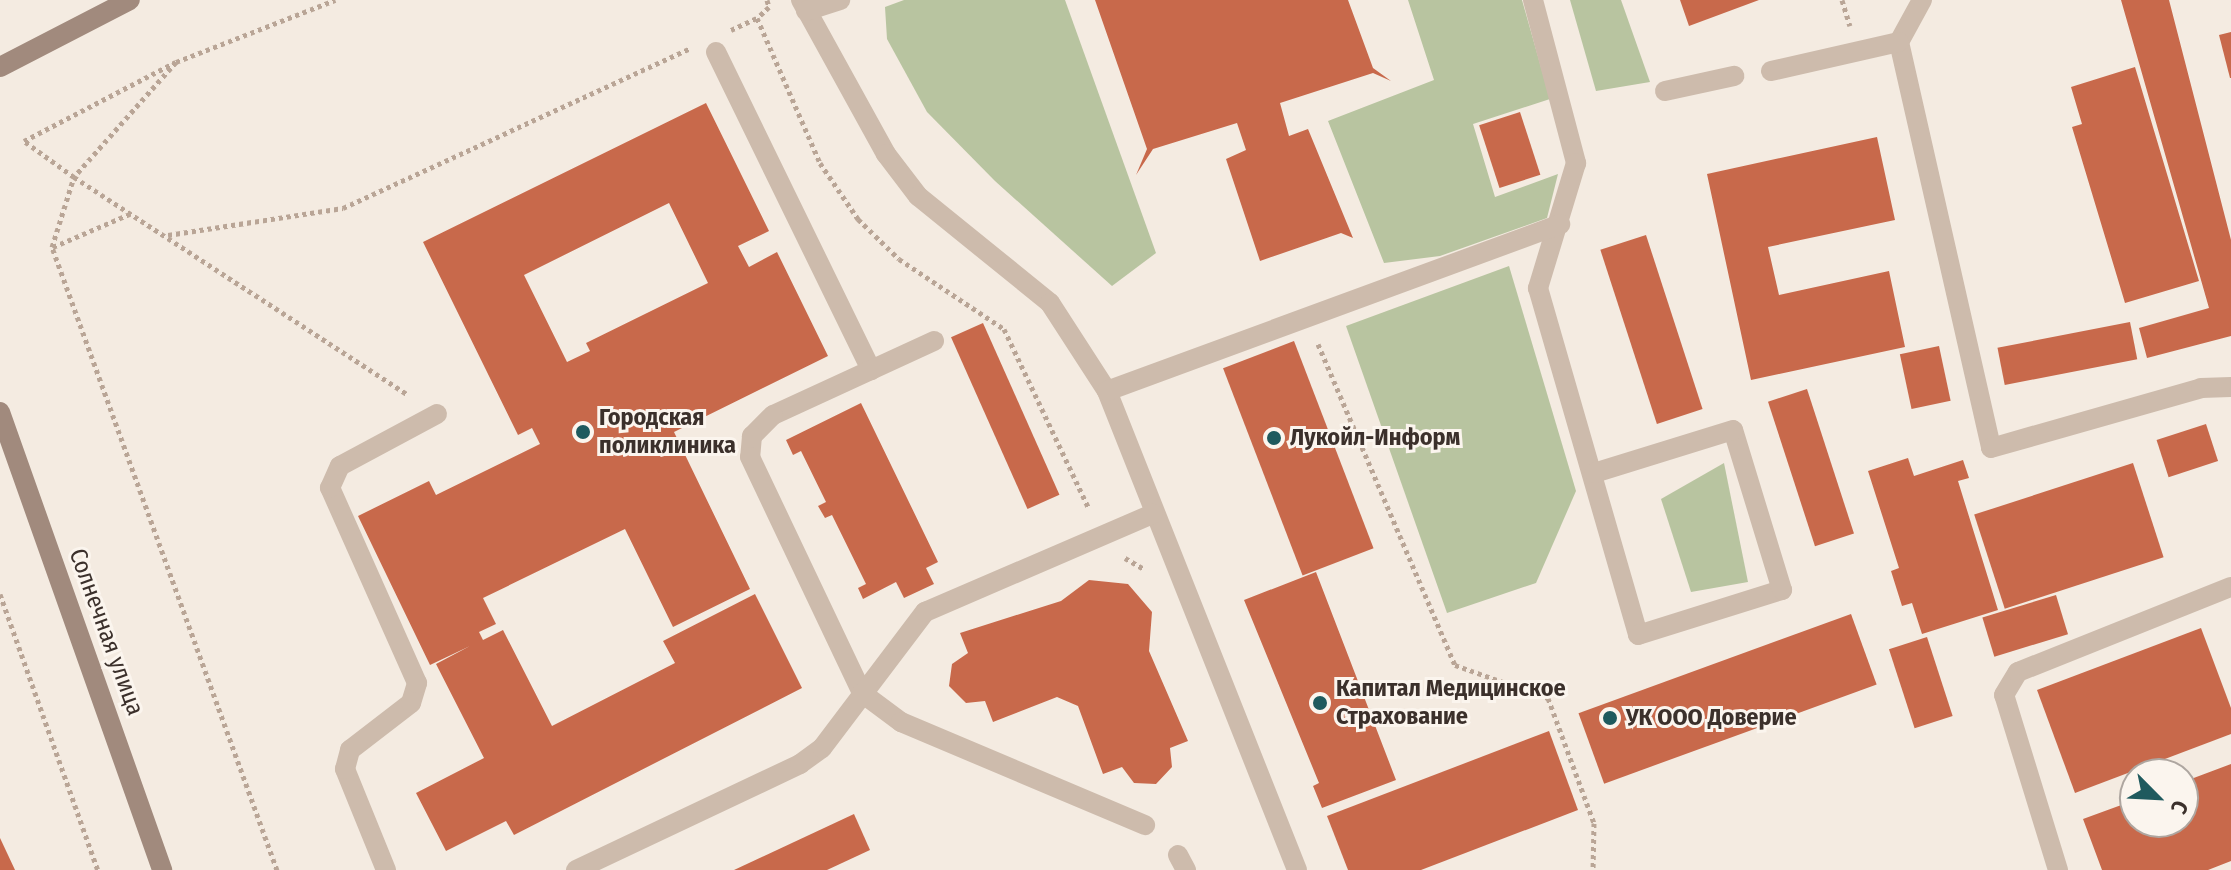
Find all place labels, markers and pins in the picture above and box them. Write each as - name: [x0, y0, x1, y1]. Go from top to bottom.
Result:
- place label: Городская поликлиника: [599, 404, 736, 460]
- marker: Городская поликлиника: [574, 423, 592, 441]
- place label: Лукойл-Информ: [1290, 424, 1460, 452]
- marker: Лукойл-Информ: [1265, 429, 1283, 447]
- place label: Капитал Медицинское Страхование: [1336, 675, 1566, 731]
- marker: Капитал Медицинское Страхование: [1311, 694, 1329, 712]
- place label: УК ООО Доверие: [1626, 704, 1797, 732]
- marker: УК ООО Доверие: [1601, 709, 1619, 727]

